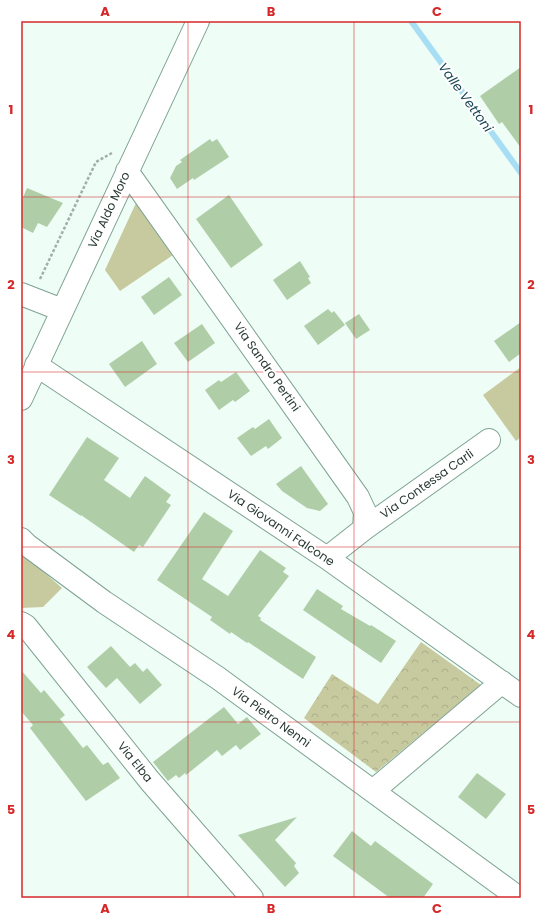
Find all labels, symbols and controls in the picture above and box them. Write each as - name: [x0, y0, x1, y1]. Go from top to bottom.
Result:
- text: A: [100, 2, 110, 21]
- text: B: [267, 2, 276, 21]
- text: C: [432, 2, 442, 21]
- water label: Valle Vettoni: [434, 59, 498, 137]
- text: 1: [9, 100, 13, 119]
- text: 1: [529, 100, 533, 119]
- street label: Via Aldo Moro: [83, 168, 134, 251]
- text: 2: [7, 275, 15, 294]
- text: 2: [527, 275, 535, 294]
- street label: Via Sandro Pertini: [230, 319, 305, 415]
- street label: Via Contessa Carli: [377, 445, 477, 522]
- text: 3: [7, 450, 15, 469]
- text: 3: [527, 450, 535, 469]
- street label: Via Giovanni Falcone: [224, 485, 338, 570]
- text: 4: [7, 625, 16, 644]
- text: 4: [527, 625, 536, 644]
- street label: Via Pietro Nenni: [228, 682, 314, 751]
- street label: Via Elba: [114, 738, 157, 786]
- text: 5: [7, 800, 15, 819]
- text: 5: [527, 800, 535, 819]
- text: A: [100, 899, 110, 918]
- text: B: [267, 899, 276, 918]
- text: C: [432, 899, 442, 918]

